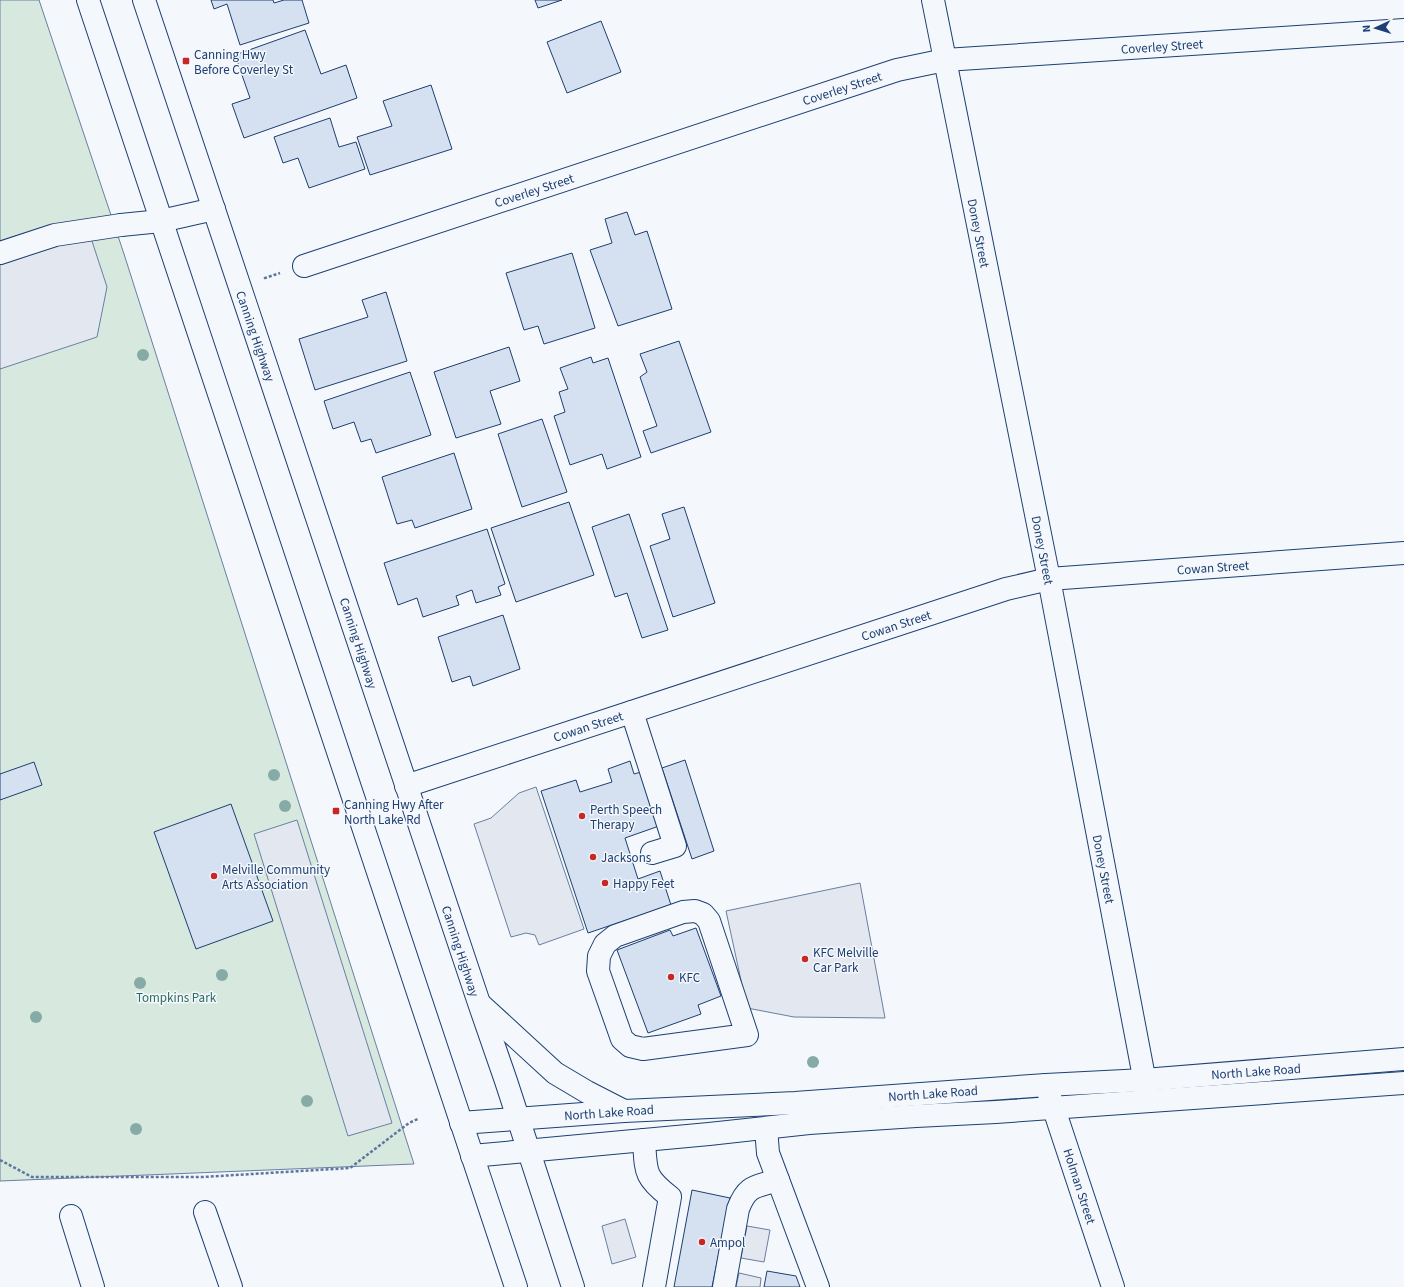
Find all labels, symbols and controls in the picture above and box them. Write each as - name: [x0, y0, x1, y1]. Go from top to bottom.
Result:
- north arrow: [1356, 8, 1396, 48]
- text: N: [1359, 24, 1374, 33]
- street label: Coverley Street: [1120, 35, 1204, 59]
- place label: Canning Hwy Before Coverley St: [194, 46, 294, 79]
- marker: Canning Hwy Before Coverley St: [181, 56, 191, 66]
- street label: Coverley Street: [800, 67, 885, 110]
- street label: Coverley Street: [492, 169, 577, 212]
- street label: Doney Street: [963, 197, 994, 270]
- street label: Canning Highway: [231, 289, 279, 384]
- street label: Doney Street: [1027, 514, 1058, 587]
- street label: Cowan Street: [1176, 556, 1250, 580]
- street label: Canning Highway: [335, 595, 381, 691]
- street label: Cowan Street: [859, 606, 934, 646]
- street label: Cowan Street: [551, 707, 626, 747]
- place label: Canning Hwy After North Lake Rd: [344, 796, 444, 829]
- place label: Perth Speech Therapy: [590, 801, 662, 834]
- marker: Canning Hwy After North Lake Rd: [331, 806, 341, 816]
- marker: Perth Speech Therapy: [577, 811, 587, 821]
- street label: Doney Street: [1088, 833, 1119, 906]
- place label: Jacksons: [601, 849, 652, 867]
- marker: Jacksons: [588, 852, 598, 862]
- place label: Melville Community Arts Association: [222, 861, 330, 894]
- marker: Melville Community Arts Association: [209, 871, 219, 881]
- place label: Happy Feet: [613, 875, 675, 893]
- marker: Happy Feet: [600, 878, 610, 888]
- street label: Canning Highway: [437, 903, 483, 999]
- place label: KFC Melville Car Park: [813, 944, 878, 977]
- marker: KFC Melville Car Park: [800, 954, 810, 964]
- place label: KFC: [679, 969, 700, 987]
- marker: KFC: [666, 972, 676, 982]
- park label: Tompkins Park: [136, 989, 217, 1007]
- street label: North Lake Road: [1211, 1060, 1302, 1084]
- street label: North Lake Road: [888, 1082, 979, 1106]
- street label: North Lake Road: [564, 1101, 655, 1125]
- street label: Holman Street: [1058, 1146, 1100, 1227]
- place label: Ampol: [710, 1234, 745, 1252]
- marker: Ampol: [697, 1237, 707, 1247]

